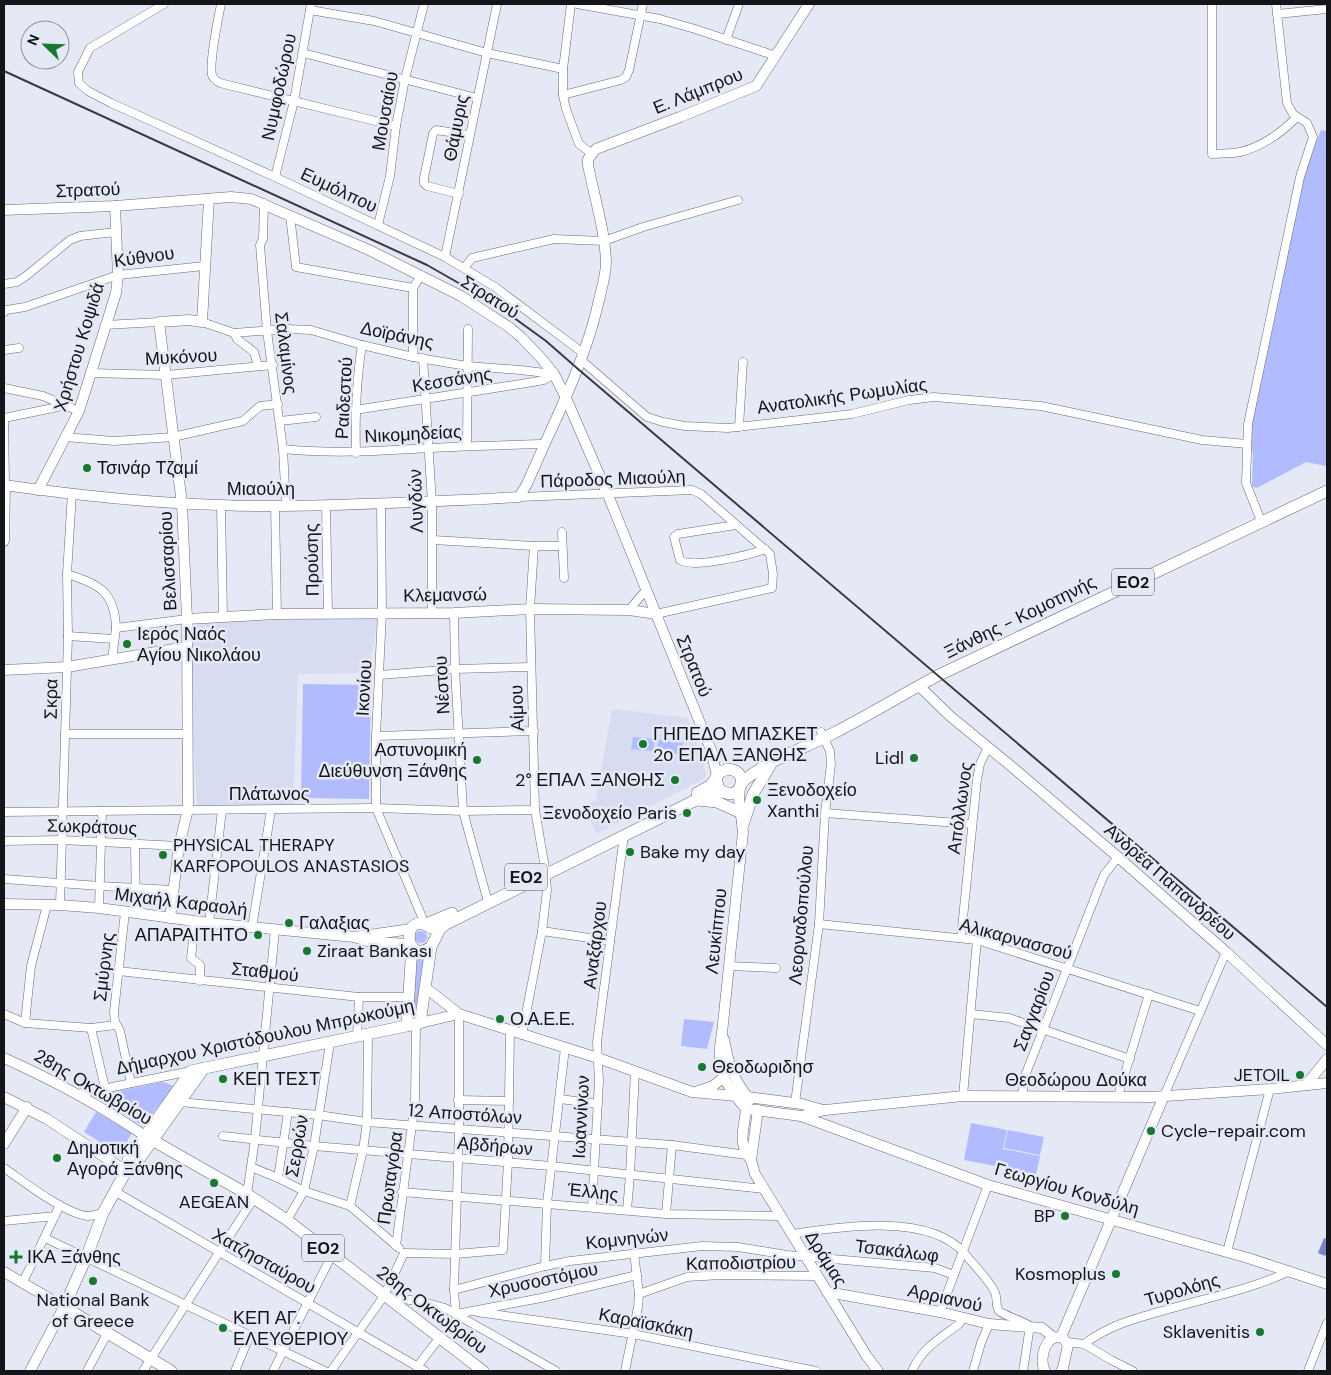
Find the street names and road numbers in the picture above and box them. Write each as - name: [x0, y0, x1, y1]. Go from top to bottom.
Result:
- street label: Νυμφοδώρου: [256, 31, 302, 143]
- street label: Ε. Λάμπρου: [650, 62, 746, 120]
- street label: Μουσαίου: [366, 69, 404, 153]
- street label: Θάμυρις: [438, 92, 474, 163]
- street label: Ευμόλπου: [297, 162, 381, 218]
- street label: Στρατού: [55, 177, 121, 203]
- street label: Κύθνου: [112, 241, 176, 273]
- street label: Στρατού: [456, 270, 524, 324]
- street label: Χρήστου Κοψιδά: [48, 279, 110, 415]
- street label: Σαλαμίνος: [269, 310, 303, 396]
- street label: Δοϊράνης: [358, 316, 436, 355]
- street label: Μυκόνου: [144, 343, 218, 371]
- street label: Ραιδεστού: [330, 356, 358, 440]
- street label: Κεσσάνης: [410, 362, 494, 398]
- street label: Ανατολικής Ρωμυλίας: [755, 372, 929, 420]
- street label: Νικομηδείας: [364, 419, 463, 449]
- street label: Πάροδος Μιαούλη: [540, 464, 686, 494]
- street label: Λυγδών: [403, 469, 429, 533]
- street label: Μιαούλη: [227, 477, 295, 501]
- street label: Βελισσαρίου: [153, 511, 183, 611]
- street label: Προύσης: [299, 523, 325, 597]
- road number: ΕΟ2: [1112, 568, 1154, 596]
- street label: Ξάνθης - Κομοτηνής: [940, 570, 1100, 664]
- street label: Κλεμανσώ: [403, 582, 487, 608]
- street label: Στρατού: [671, 631, 717, 701]
- street label: Νέστου: [428, 655, 456, 715]
- street label: Ικονίου: [351, 659, 377, 717]
- street label: Σκρα: [39, 678, 63, 720]
- street label: Αίμου: [504, 684, 530, 732]
- street label: Απόλλωνος: [942, 760, 978, 856]
- street label: Πλάτωνος: [229, 782, 310, 806]
- street label: Σωκράτους: [46, 813, 138, 841]
- street label: Ανδρέα Παπανδρέου: [1099, 818, 1241, 946]
- street label: Λεορναδοπούλου: [783, 844, 819, 986]
- road number: ΕΟ2: [505, 864, 547, 890]
- street label: Μιχαήλ Καραολή: [113, 882, 249, 922]
- street label: Λευκίππου: [700, 887, 732, 975]
- street label: Αναξάρχου: [578, 900, 612, 990]
- street label: Αλικαρνασσού: [957, 912, 1075, 966]
- street label: Σμύρνης: [88, 931, 120, 1003]
- street label: Σταθμού: [230, 957, 300, 987]
- street label: Σαγγαρίου: [1008, 967, 1060, 1055]
- street label: Δήμαρχου Χριστόδουλου Μπρωκούμη: [114, 994, 416, 1080]
- street label: 28ης Οκτωβρίου: [29, 1043, 157, 1131]
- street label: Θεοδώρου Δούκα: [1005, 1068, 1147, 1092]
- street label: Ιωαννίνων: [567, 1075, 595, 1159]
- street label: 12 Αποστόλων: [407, 1098, 523, 1130]
- street label: Σερρών: [280, 1113, 314, 1179]
- street label: Πρωταγόρα: [372, 1130, 408, 1226]
- street label: Αβδήρων: [456, 1131, 534, 1161]
- street label: Γεωργίου Κονδύλη: [992, 1157, 1142, 1221]
- street label: Έλλης: [565, 1177, 620, 1207]
- street label: Χατζησταύρου: [208, 1223, 320, 1299]
- street label: Κομνηνών: [584, 1223, 670, 1255]
- street label: Δράμας: [799, 1226, 853, 1292]
- road number: ΕΟ2: [302, 1234, 344, 1262]
- street label: Τσακάλωφ: [854, 1234, 940, 1268]
- street label: Καποδιστρίου: [686, 1250, 796, 1276]
- street label: Χρυσοστόμου: [486, 1257, 600, 1303]
- street label: 28ης Οκτωβρίου: [372, 1260, 492, 1360]
- street label: Τυρολόης: [1142, 1268, 1222, 1312]
- street label: Αρριανού: [905, 1278, 985, 1318]
- street label: Καραϊσκάκη: [597, 1302, 695, 1344]

